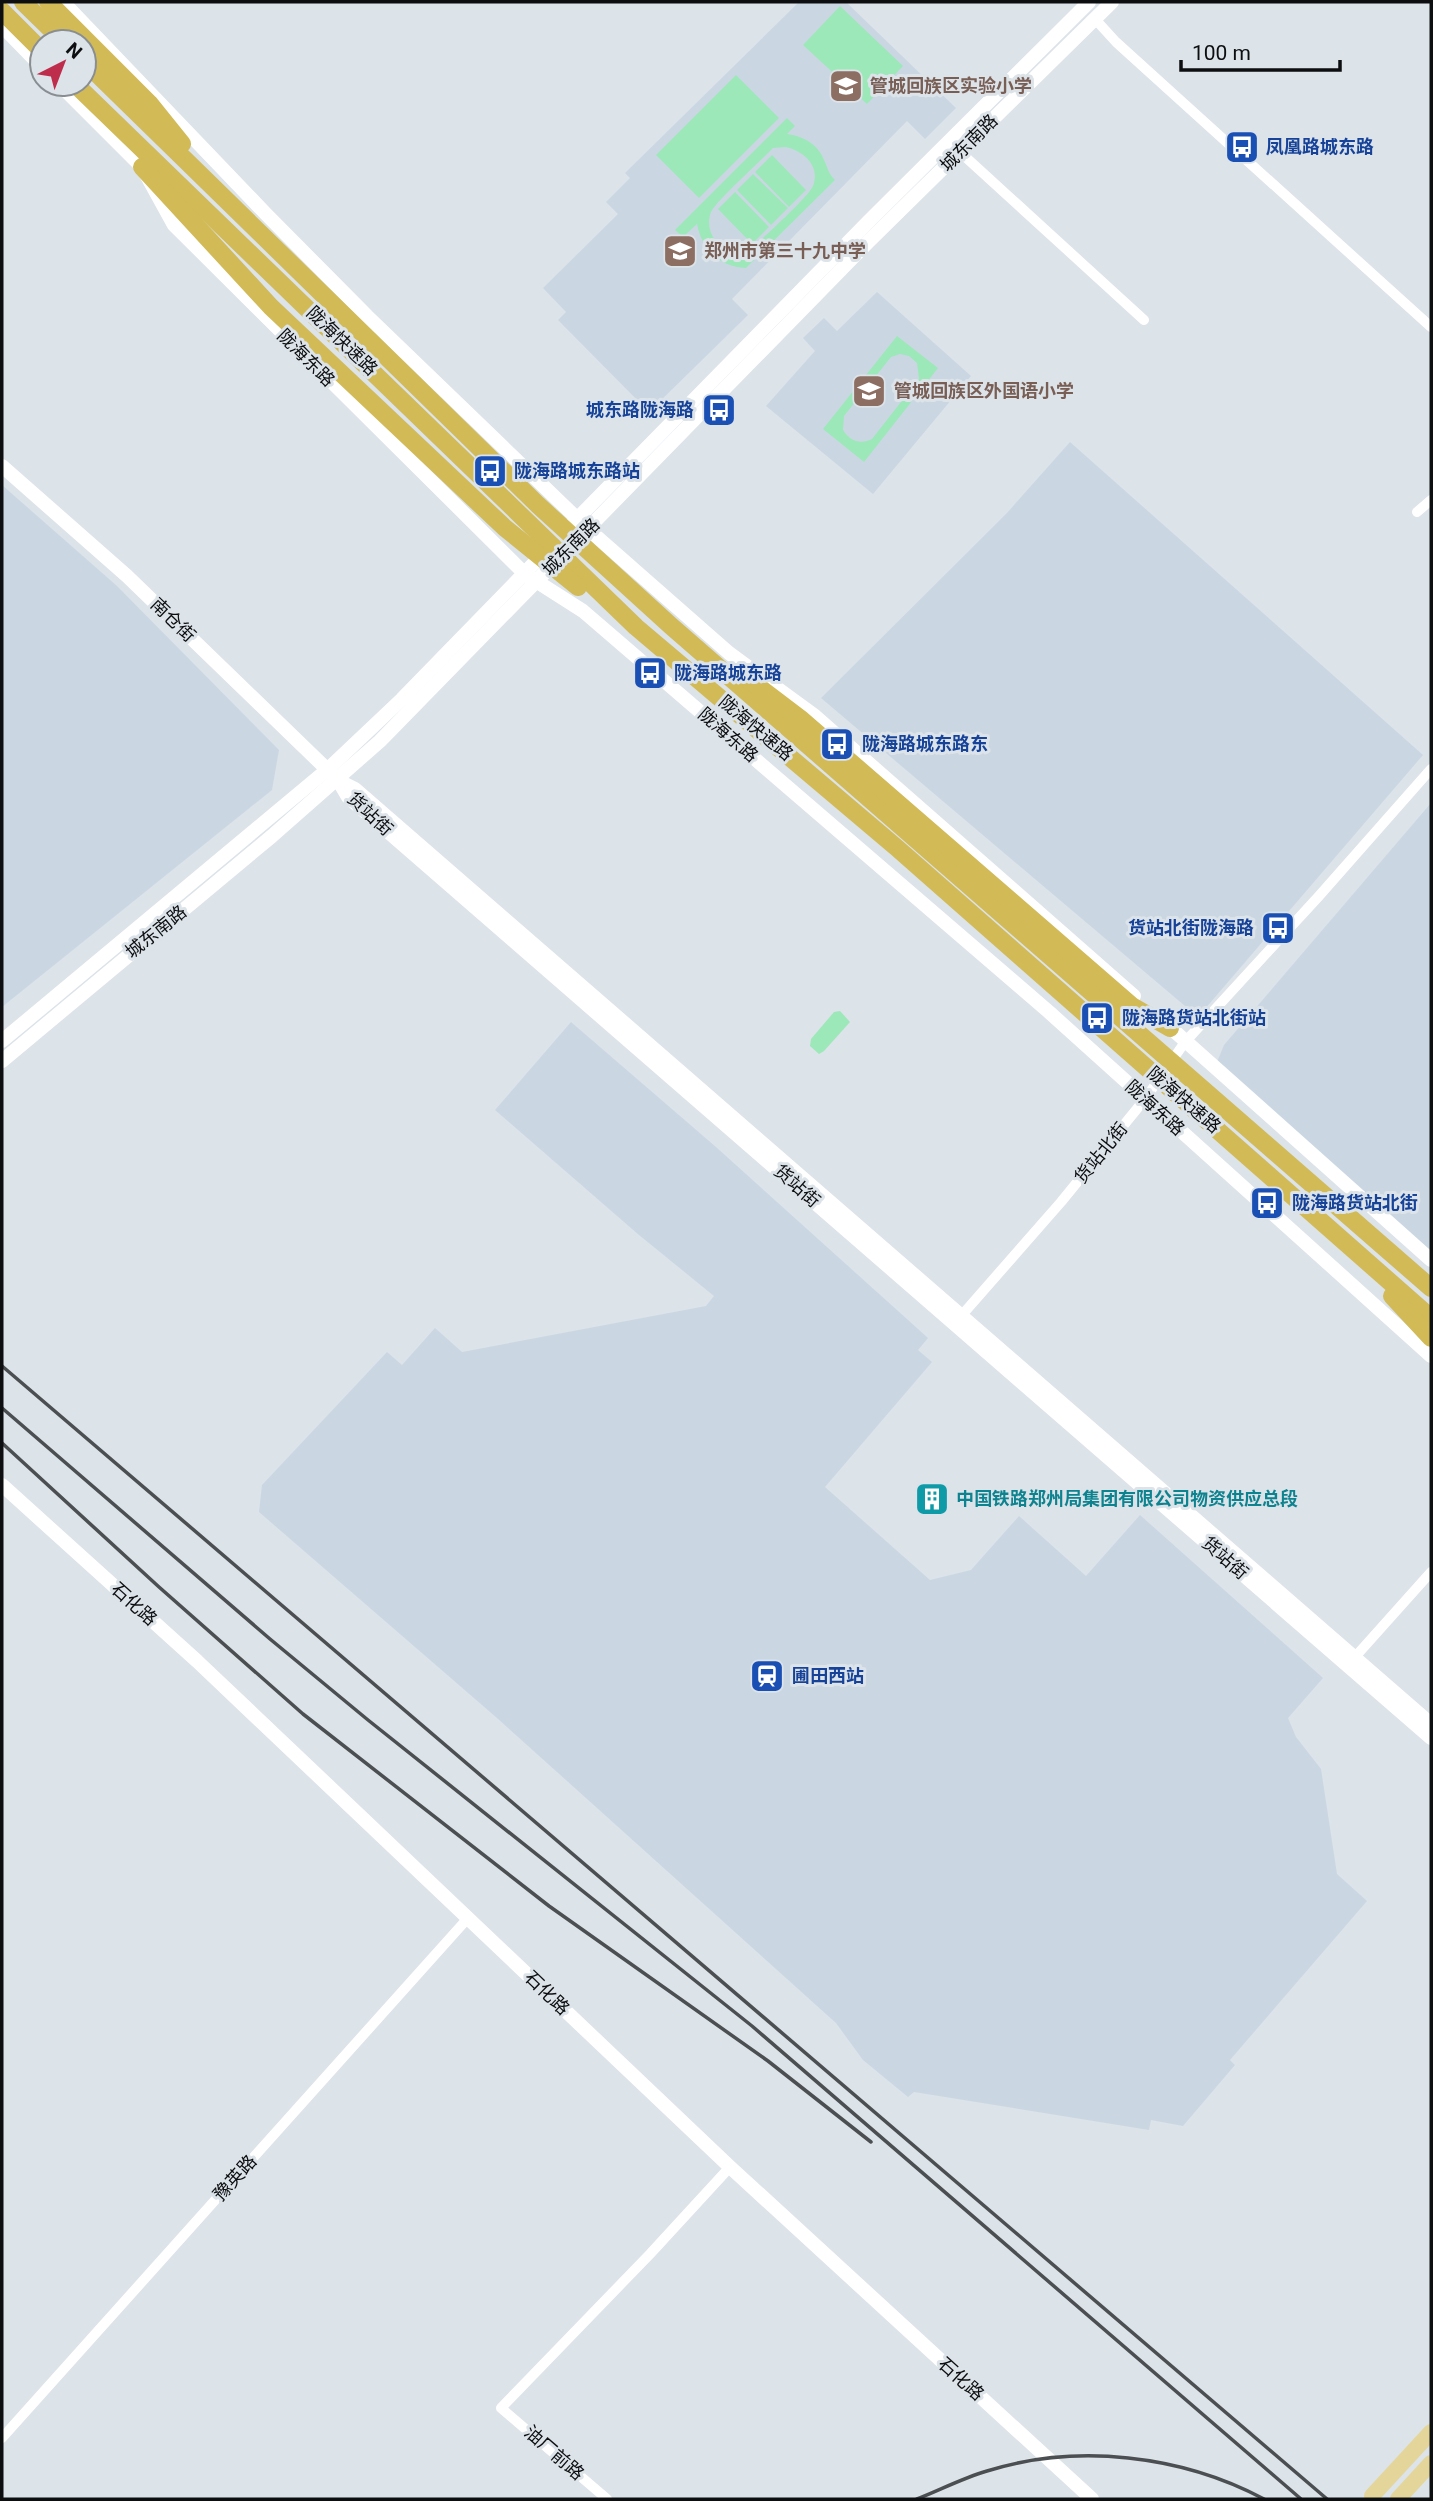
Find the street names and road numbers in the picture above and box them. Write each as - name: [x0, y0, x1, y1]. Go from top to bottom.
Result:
- street label: 城东南路: [936, 110, 1002, 176]
- street label: 陇海快速路: [303, 302, 382, 379]
- street label: 陇海东路: [273, 325, 339, 391]
- street label: 城东南路: [538, 514, 604, 580]
- street label: 南仓街: [147, 593, 200, 646]
- street label: 陇海快速路: [715, 691, 798, 765]
- street label: 陇海东路: [694, 703, 762, 766]
- street label: 货站街: [343, 788, 397, 840]
- street label: 城东南路: [121, 901, 190, 962]
- street label: 陇海快速路: [1143, 1062, 1225, 1137]
- street label: 陇海东路: [1122, 1076, 1189, 1140]
- street label: 货站北街: [1070, 1118, 1131, 1187]
- street label: 货站街: [770, 1160, 825, 1211]
- street label: 货站街: [1198, 1532, 1253, 1583]
- street label: 石化路: [107, 1578, 161, 1629]
- street label: 石化路: [521, 1966, 574, 2019]
- street label: 豫英路: [209, 2151, 260, 2205]
- street label: 石化路: [934, 2353, 988, 2404]
- street label: 油厂前路: [520, 2421, 588, 2484]

